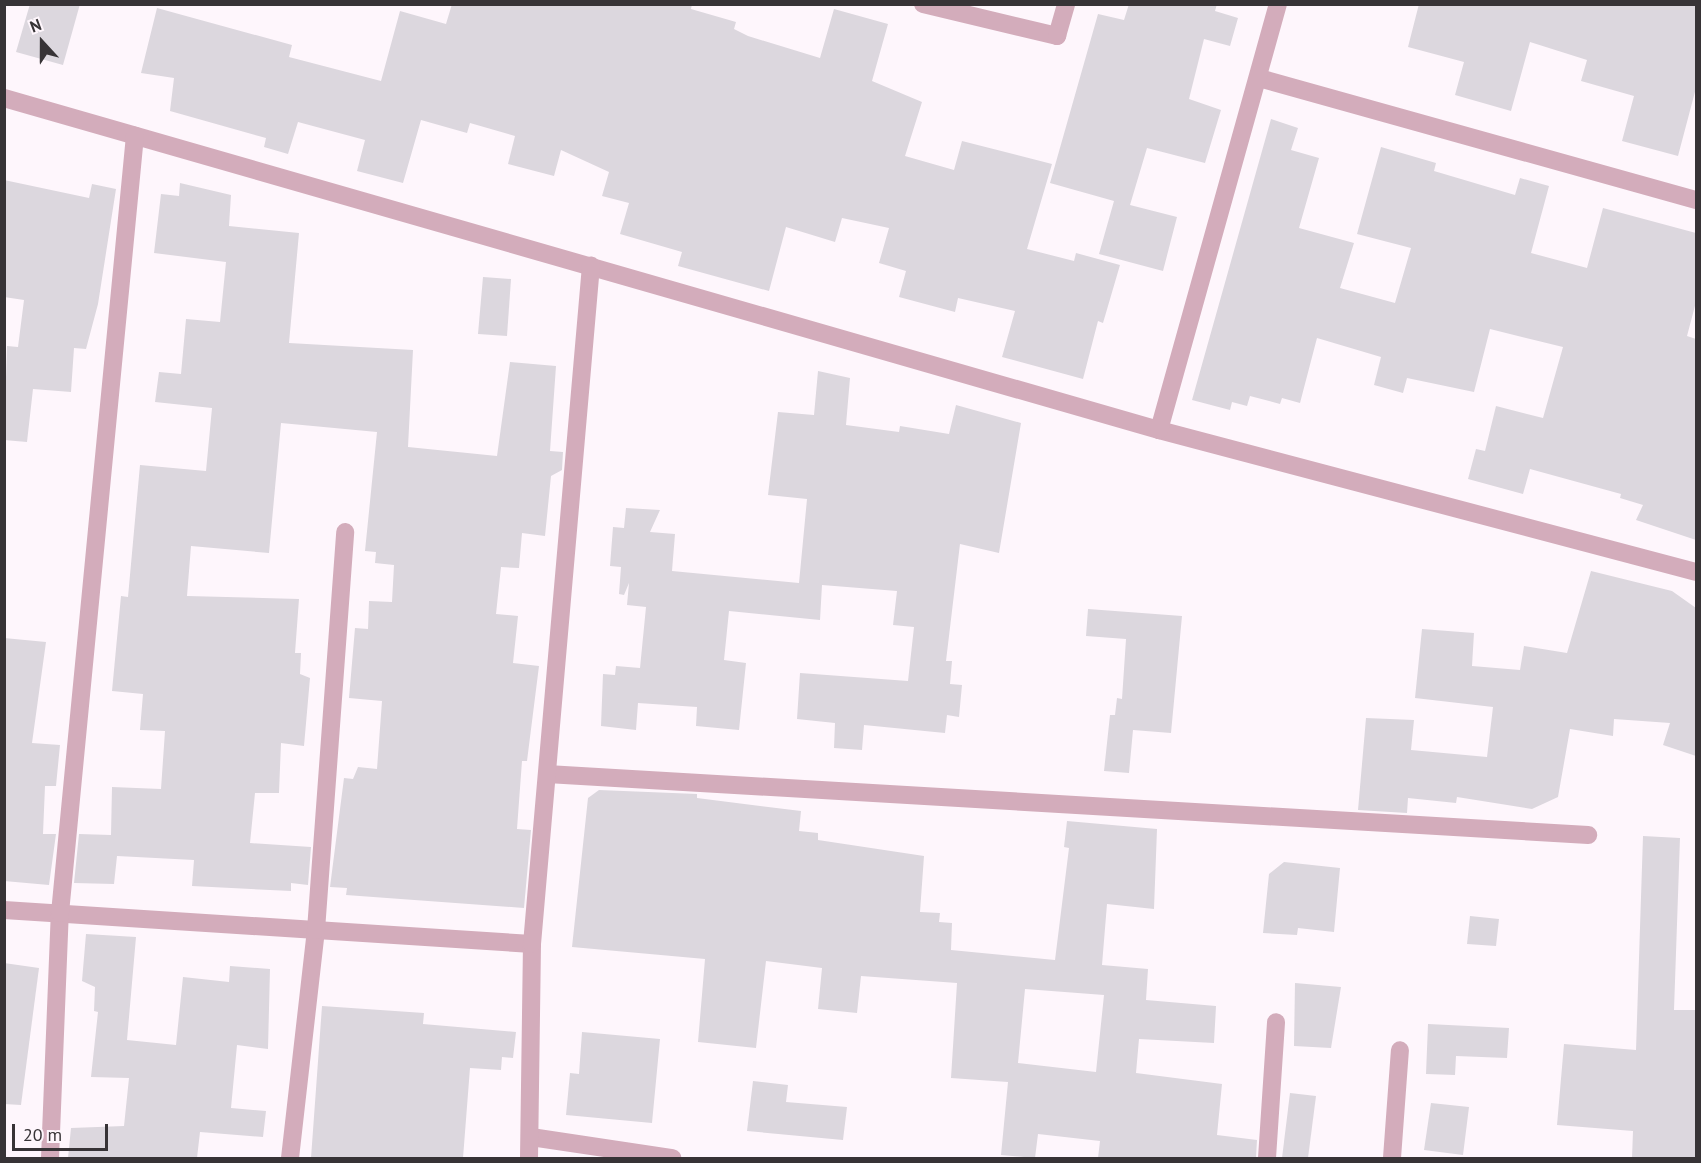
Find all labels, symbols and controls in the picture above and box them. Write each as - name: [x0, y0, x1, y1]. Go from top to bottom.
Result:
- north arrow: [12, 12, 72, 72]
- text: N: [27, 14, 44, 36]
- scale bar: [15, 1112, 111, 1150]
- text: 20 m: [23, 1123, 62, 1146]

